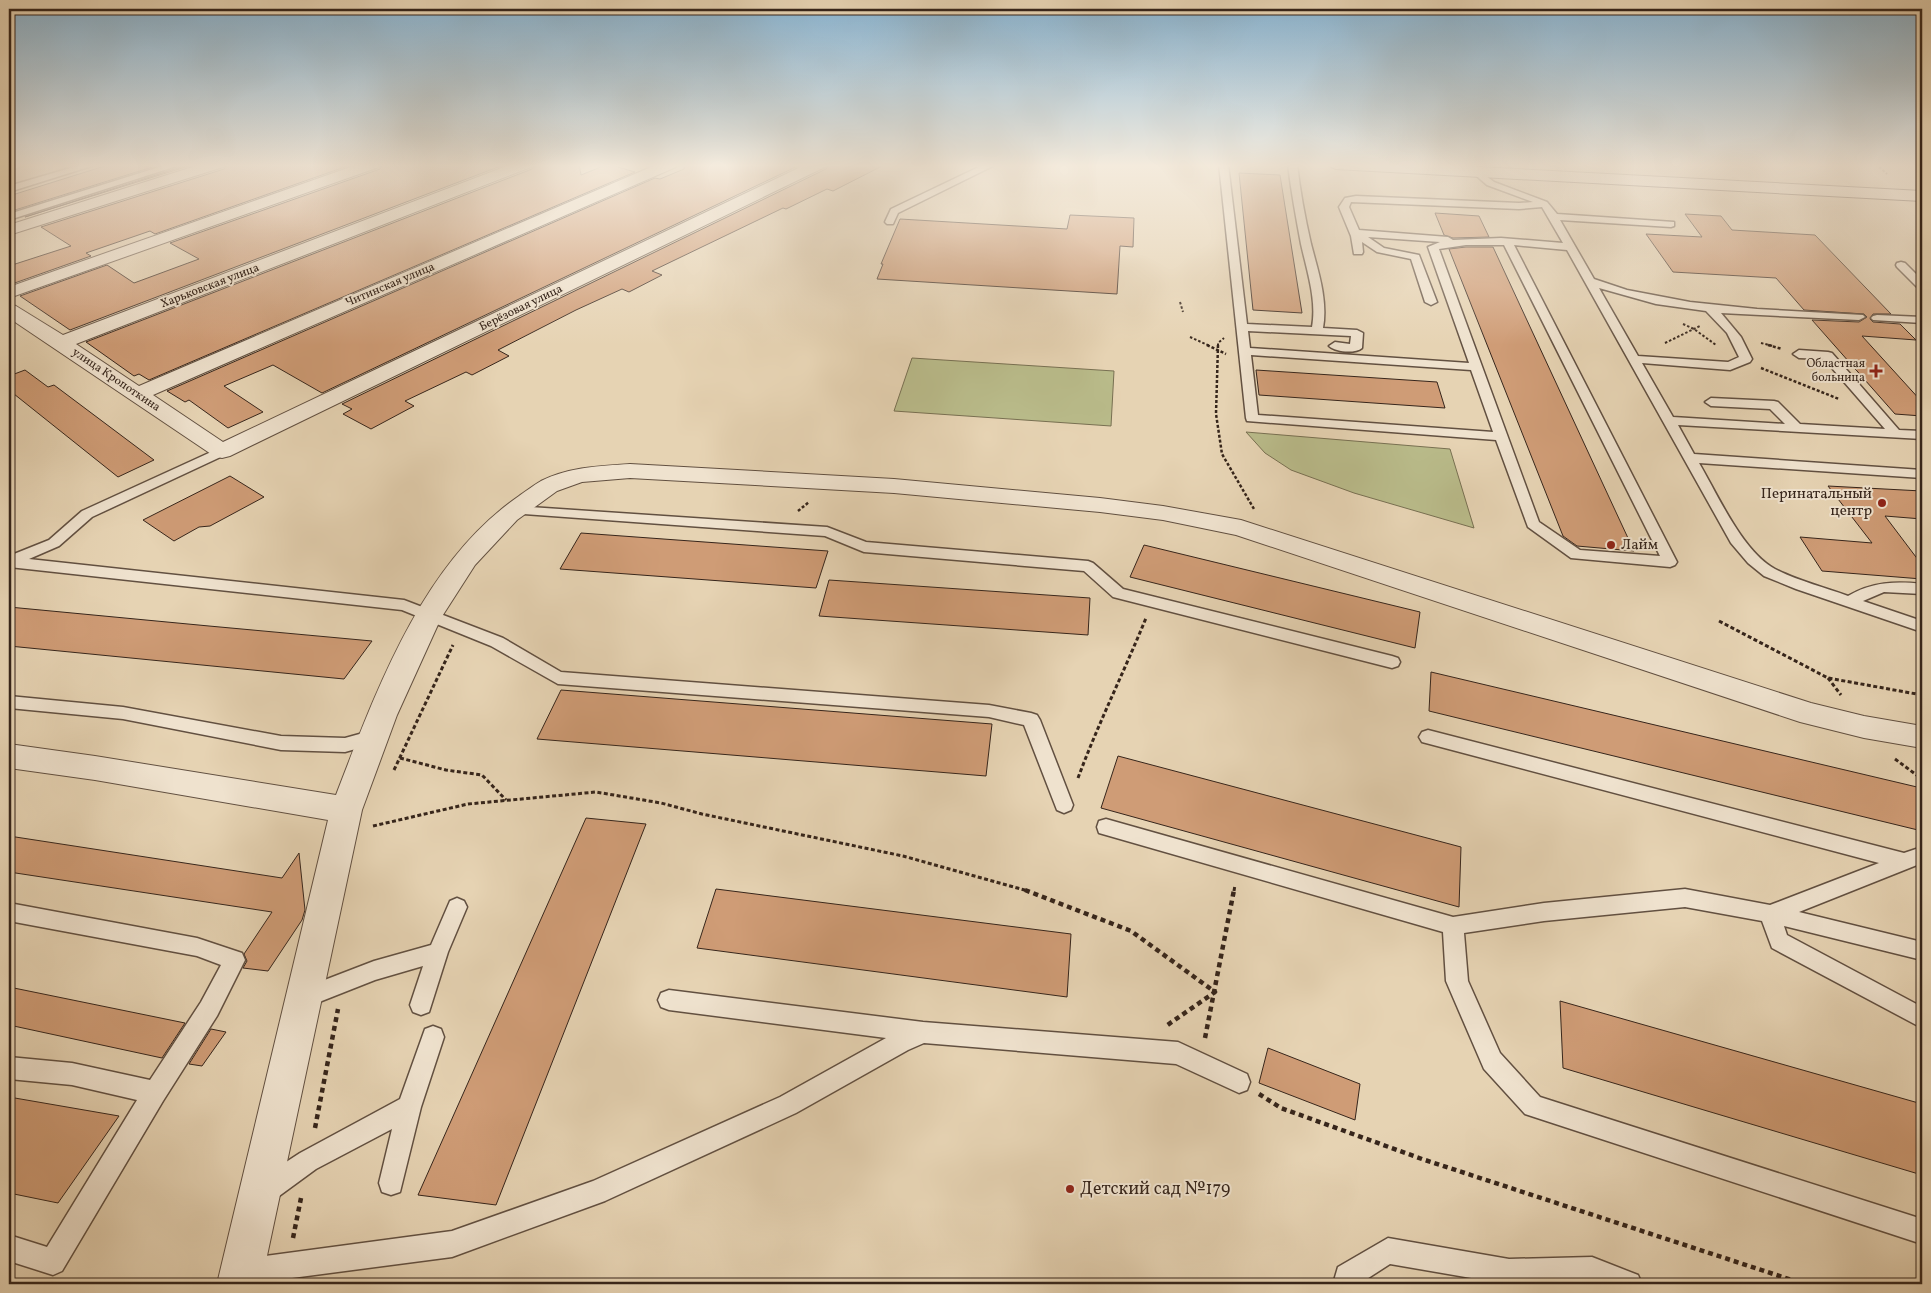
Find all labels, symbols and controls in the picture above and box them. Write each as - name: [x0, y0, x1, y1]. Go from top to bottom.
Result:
- street label: Читинская улица: [343, 259, 437, 311]
- street label: Харьковская улица: [158, 260, 262, 312]
- street label: Берёзовая улица: [477, 281, 565, 335]
- street label: улица Кропоткина: [69, 344, 163, 416]
- place label: Областная больница: [1806, 356, 1865, 386]
- marker: Областная больница: [1869, 364, 1883, 378]
- place label: Перинатальный центр: [1761, 484, 1872, 522]
- marker: Перинатальный центр: [1876, 497, 1888, 509]
- place label: Лайм: [1621, 535, 1658, 556]
- marker: Лайм: [1605, 539, 1617, 551]
- place label: Детский сад №179: [1080, 1177, 1230, 1202]
- marker: Детский сад №179: [1064, 1183, 1076, 1195]

